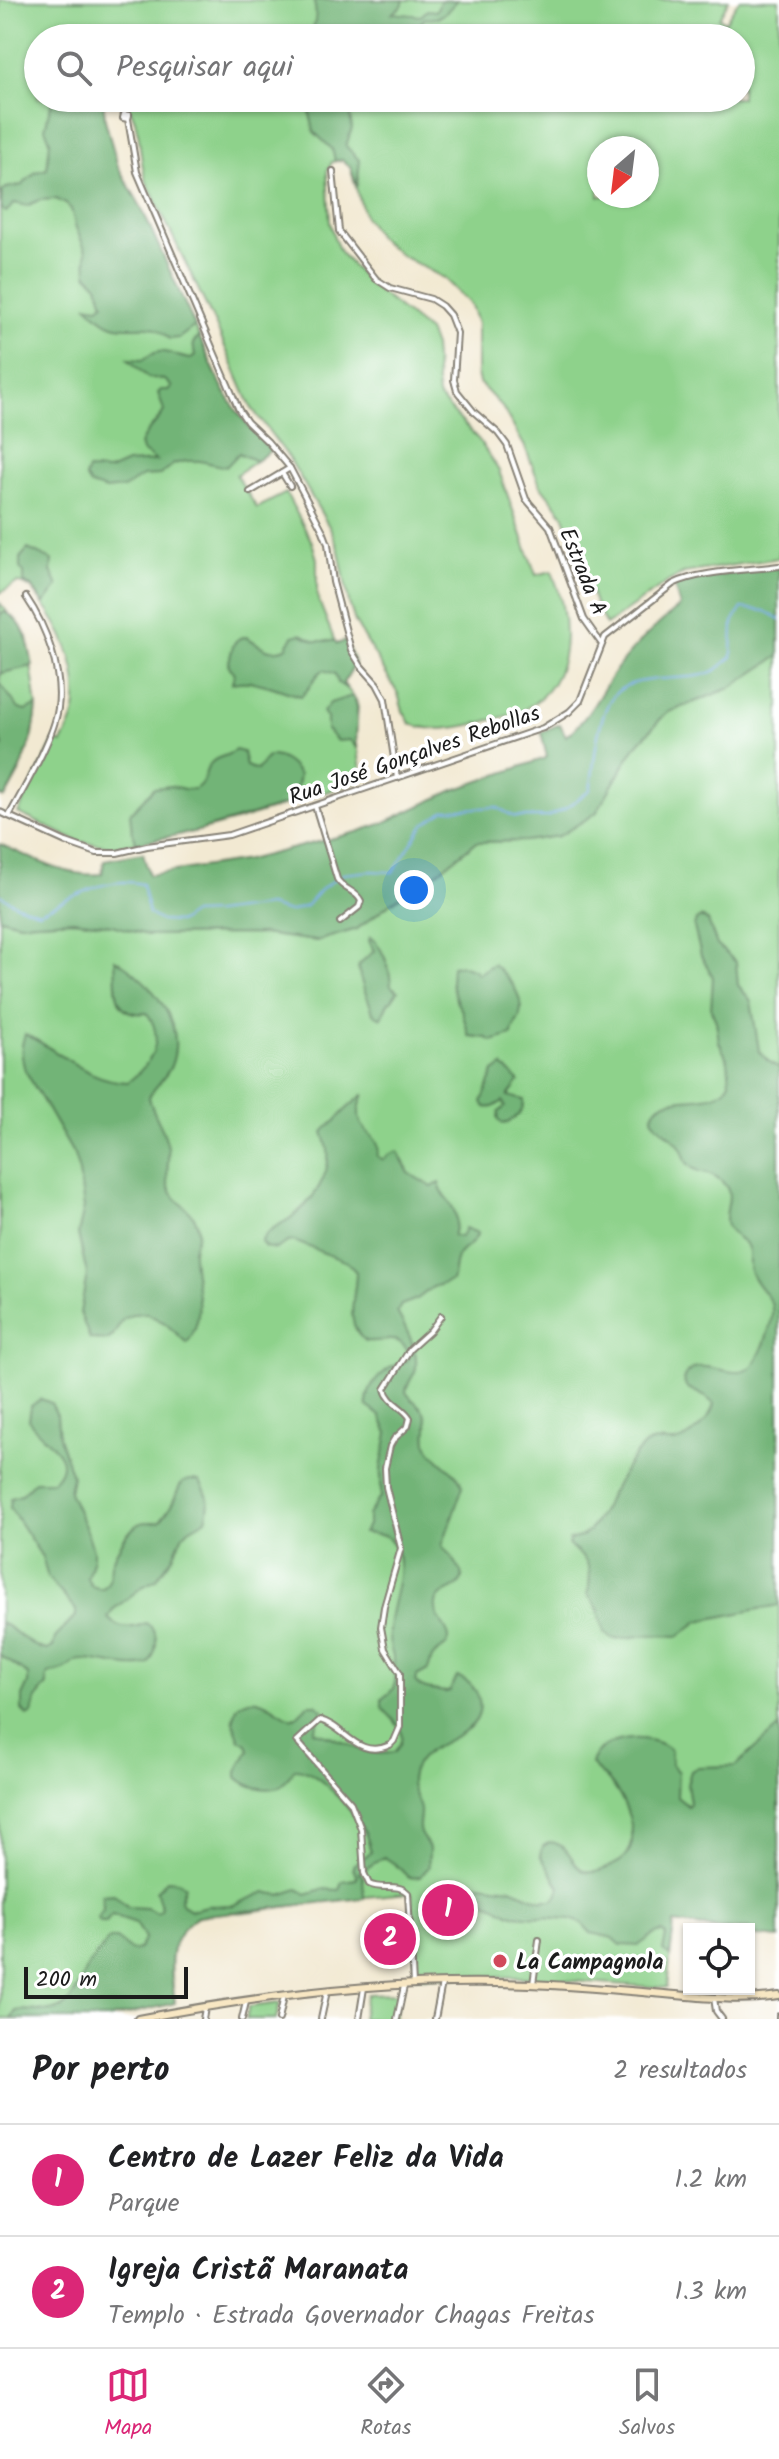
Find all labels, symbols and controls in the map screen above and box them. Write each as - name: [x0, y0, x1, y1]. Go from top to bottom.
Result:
- search box: [24, 24, 755, 112]
- text: Pesquisar aqui: [116, 44, 293, 92]
- icon: search: [52, 46, 96, 90]
- north arrow: [587, 136, 659, 208]
- street label: Estrada A: [548, 523, 615, 621]
- street label: Rua José Gonçalves Rebollas: [285, 697, 546, 816]
- your location: [394, 870, 434, 910]
- pin: 1: [422, 1880, 474, 1940]
- pin: 2: [364, 1909, 416, 1969]
- map controls: [683, 1923, 755, 1995]
- button: locate: [683, 1923, 755, 1995]
- place label: La Campagnola: [516, 1946, 663, 1981]
- marker: La Campagnola: [491, 1952, 509, 1970]
- scale bar: [24, 1963, 188, 1999]
- text: 200 m: [36, 1963, 97, 1998]
- text: Por perto: [32, 2044, 170, 2098]
- text: 2 resultados: [613, 2050, 747, 2092]
- text: Centro de Lazer Feliz da Vida: [108, 2135, 504, 2183]
- text: 1: [54, 2159, 62, 2201]
- text: 1.2 km: [674, 2159, 747, 2201]
- text: Parque: [108, 2183, 179, 2225]
- text: Igreja Cristã Maranata: [108, 2247, 409, 2295]
- text: 2: [50, 2271, 66, 2313]
- text: 1.3 km: [675, 2271, 747, 2313]
- text: Templo · Estrada Governador Chagas Freitas: [108, 2295, 595, 2337]
- tab: Mapa: [104, 2363, 152, 2446]
- tab: Rotas: [360, 2363, 411, 2446]
- tab: Salvos: [619, 2363, 675, 2446]

